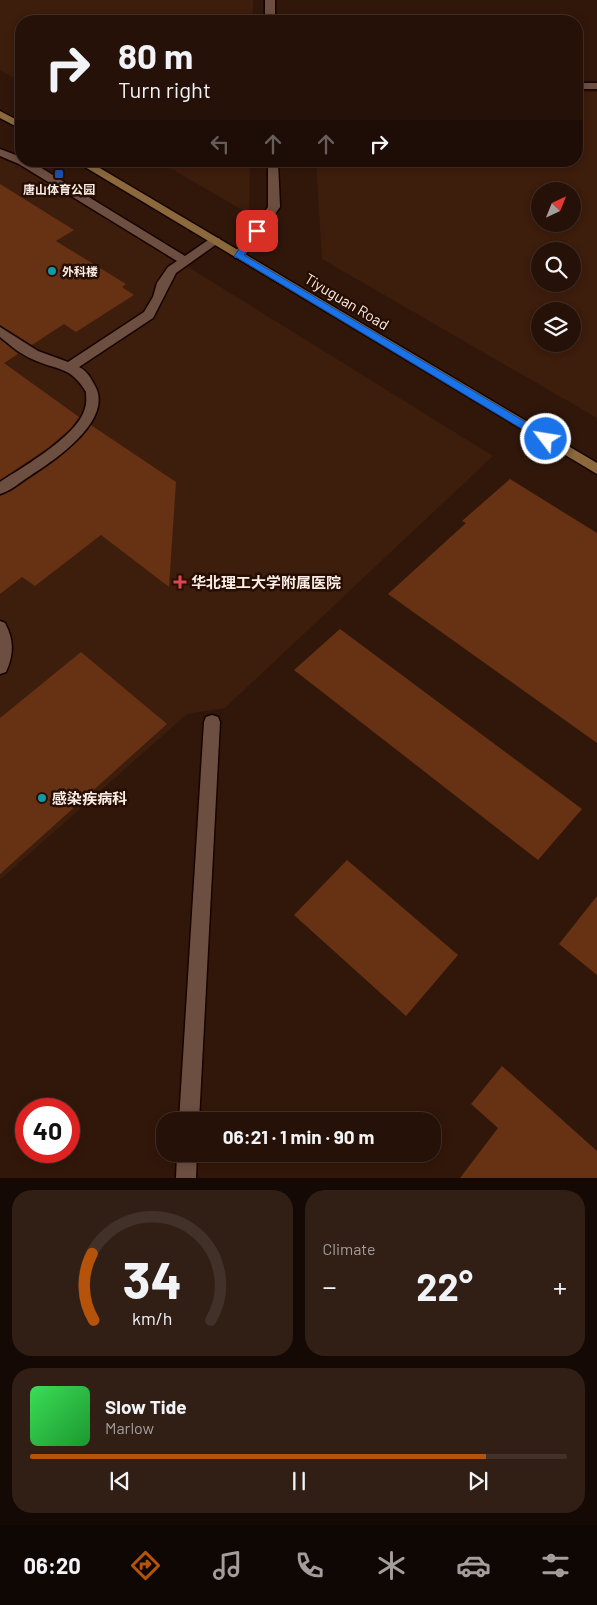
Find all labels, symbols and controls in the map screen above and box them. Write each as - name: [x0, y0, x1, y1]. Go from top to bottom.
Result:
- text: 80 m: [118, 34, 193, 76]
- icon: right: [35, 35, 100, 100]
- text: Turn right: [118, 76, 211, 102]
- icon: left: [206, 130, 234, 158]
- icon: ahead: [259, 130, 287, 158]
- icon: ahead: [312, 130, 340, 158]
- icon: right: [365, 130, 393, 158]
- marker: 唐山体育公园: [53, 168, 65, 180]
- place label: 唐山体育公园: [23, 182, 95, 196]
- north arrow: [531, 182, 581, 232]
- map controls: [531, 182, 581, 352]
- pin: [236, 210, 278, 252]
- icon: arrive: [243, 217, 271, 245]
- button: search: [531, 242, 581, 292]
- place label: 外科楼: [62, 264, 98, 278]
- marker: 外科楼: [46, 265, 58, 277]
- street label: Tiyuguan Road: [302, 269, 392, 333]
- button: layers: [531, 302, 581, 352]
- position arrow: [519, 412, 571, 464]
- place label: 华北理工大学附属医院: [191, 573, 341, 591]
- marker: 华北理工大学附属医院: [173, 575, 187, 589]
- place label: 感染疾病科: [52, 789, 127, 807]
- marker: 感染疾病科: [36, 792, 48, 804]
- speed limit sign: 40: [15, 1098, 80, 1163]
- text: 06:21 · 1 min · 90 m: [223, 1125, 374, 1148]
- text: Climate: [323, 1239, 375, 1258]
- text: 34: [122, 1247, 182, 1309]
- text: 22°: [416, 1263, 473, 1309]
- text: −: [323, 1269, 337, 1303]
- text: +: [553, 1269, 567, 1303]
- text: km/h: [132, 1307, 172, 1329]
- text: Slow Tide: [105, 1395, 187, 1418]
- text: Marlow: [105, 1418, 154, 1437]
- icon: previous: [106, 1467, 134, 1495]
- icon: pause: [285, 1467, 313, 1495]
- icon: next: [464, 1467, 492, 1495]
- icon: directions: [128, 1548, 163, 1583]
- icon: music: [210, 1548, 245, 1583]
- icon: phone: [292, 1548, 327, 1583]
- icon: climate: [374, 1548, 409, 1583]
- icon: car: [456, 1548, 491, 1583]
- icon: filters: [538, 1548, 573, 1583]
- text: 06:20: [24, 1552, 81, 1578]

